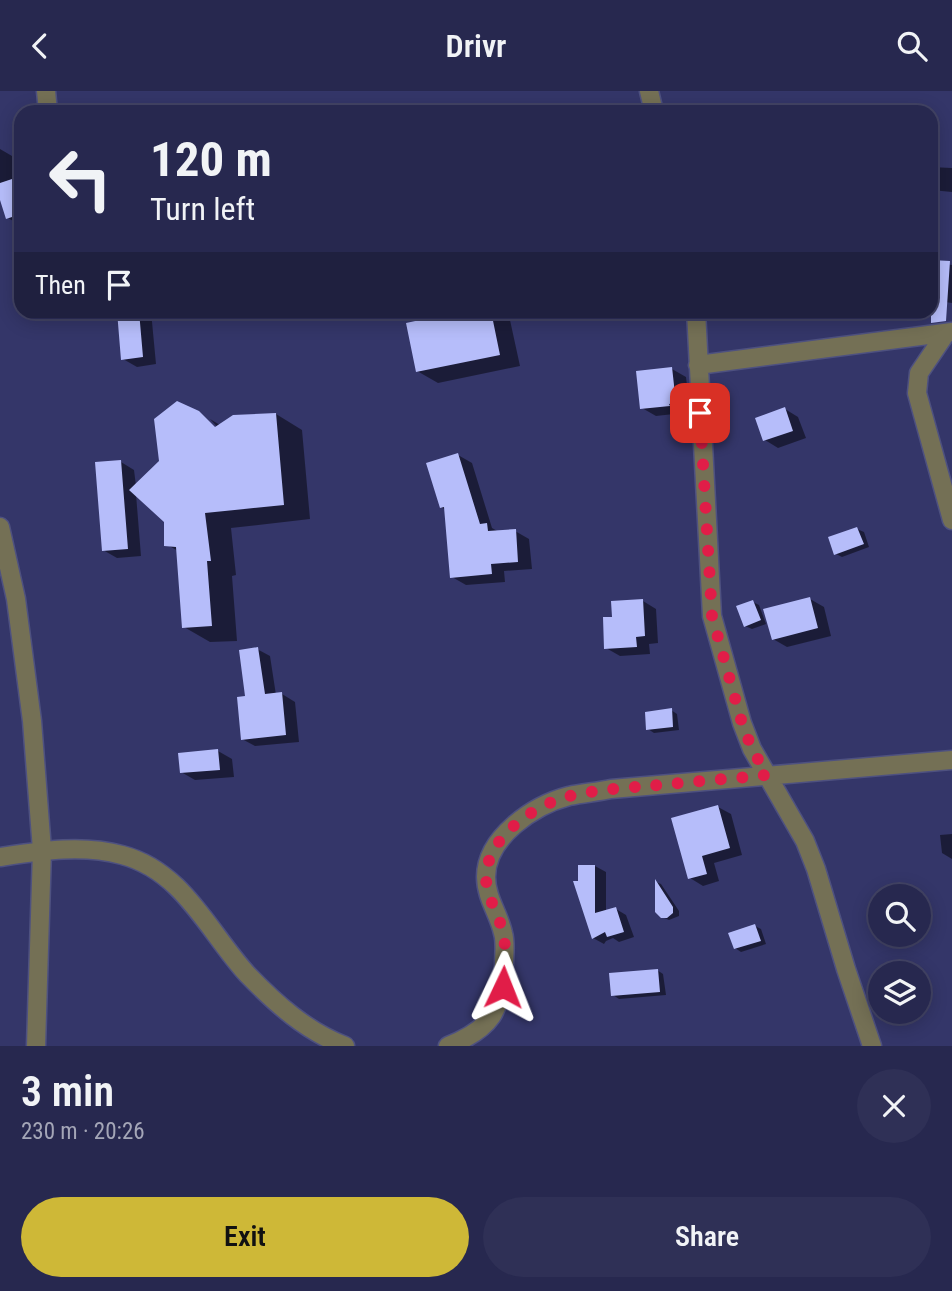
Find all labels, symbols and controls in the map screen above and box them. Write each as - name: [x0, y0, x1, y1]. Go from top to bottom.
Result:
- icon: back: [21, 27, 59, 65]
- text: Drivr: [446, 27, 507, 65]
- icon: search: [893, 27, 931, 65]
- text: 120 m: [150, 131, 272, 188]
- icon: left: [35, 133, 126, 224]
- text: Turn left: [150, 190, 255, 228]
- icon: arrive: [100, 266, 138, 304]
- text: Then: [35, 270, 86, 300]
- pin: [670, 383, 730, 443]
- icon: arrive: [681, 394, 719, 432]
- map controls: [868, 884, 931, 1024]
- button: search: [868, 884, 931, 947]
- position arrow: [466, 950, 540, 1024]
- button: layers: [868, 961, 931, 1024]
- text: 3 min: [21, 1067, 114, 1116]
- button: close: [857, 1069, 931, 1143]
- text: 230 m · 20:26: [21, 1118, 145, 1145]
- button: Exit: [21, 1197, 469, 1277]
- button: Share: [483, 1197, 931, 1277]

